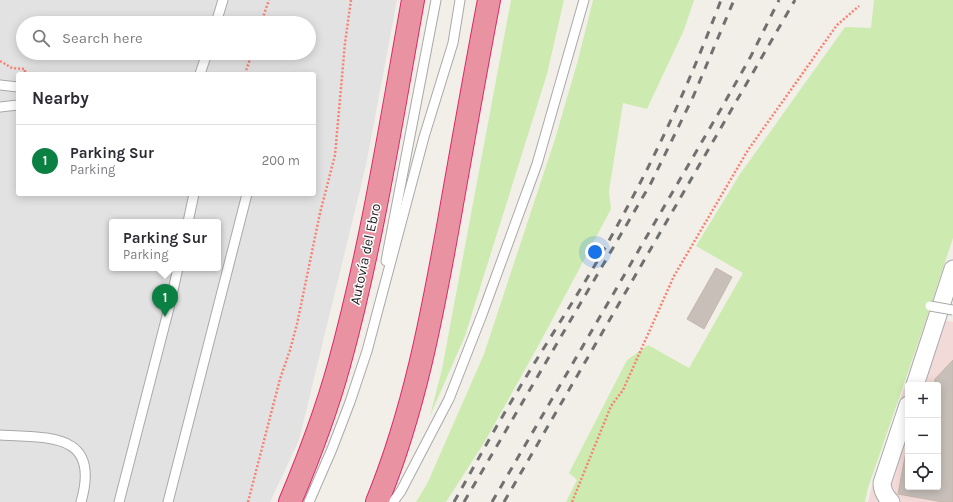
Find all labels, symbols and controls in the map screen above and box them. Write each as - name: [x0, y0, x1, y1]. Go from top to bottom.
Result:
- search box: [16, 16, 316, 60]
- icon: search: [30, 27, 52, 49]
- text: Search here: [62, 29, 143, 47]
- text: Nearby: [32, 88, 89, 108]
- text: Parking Sur: [70, 144, 154, 162]
- text: 1: [43, 153, 47, 168]
- text: 200 m: [262, 153, 300, 168]
- text: Parking: [70, 162, 115, 177]
- street label: Autovía del Ebro: [346, 202, 385, 306]
- popup: [109, 219, 221, 271]
- text: Parking Sur: [123, 229, 207, 247]
- your location: [585, 242, 605, 262]
- text: Parking: [123, 247, 168, 262]
- pin: 1: [152, 284, 178, 317]
- map controls: [905, 382, 941, 490]
- button: +: [905, 382, 941, 418]
- button: −: [905, 418, 941, 454]
- button: locate: [905, 454, 941, 490]

